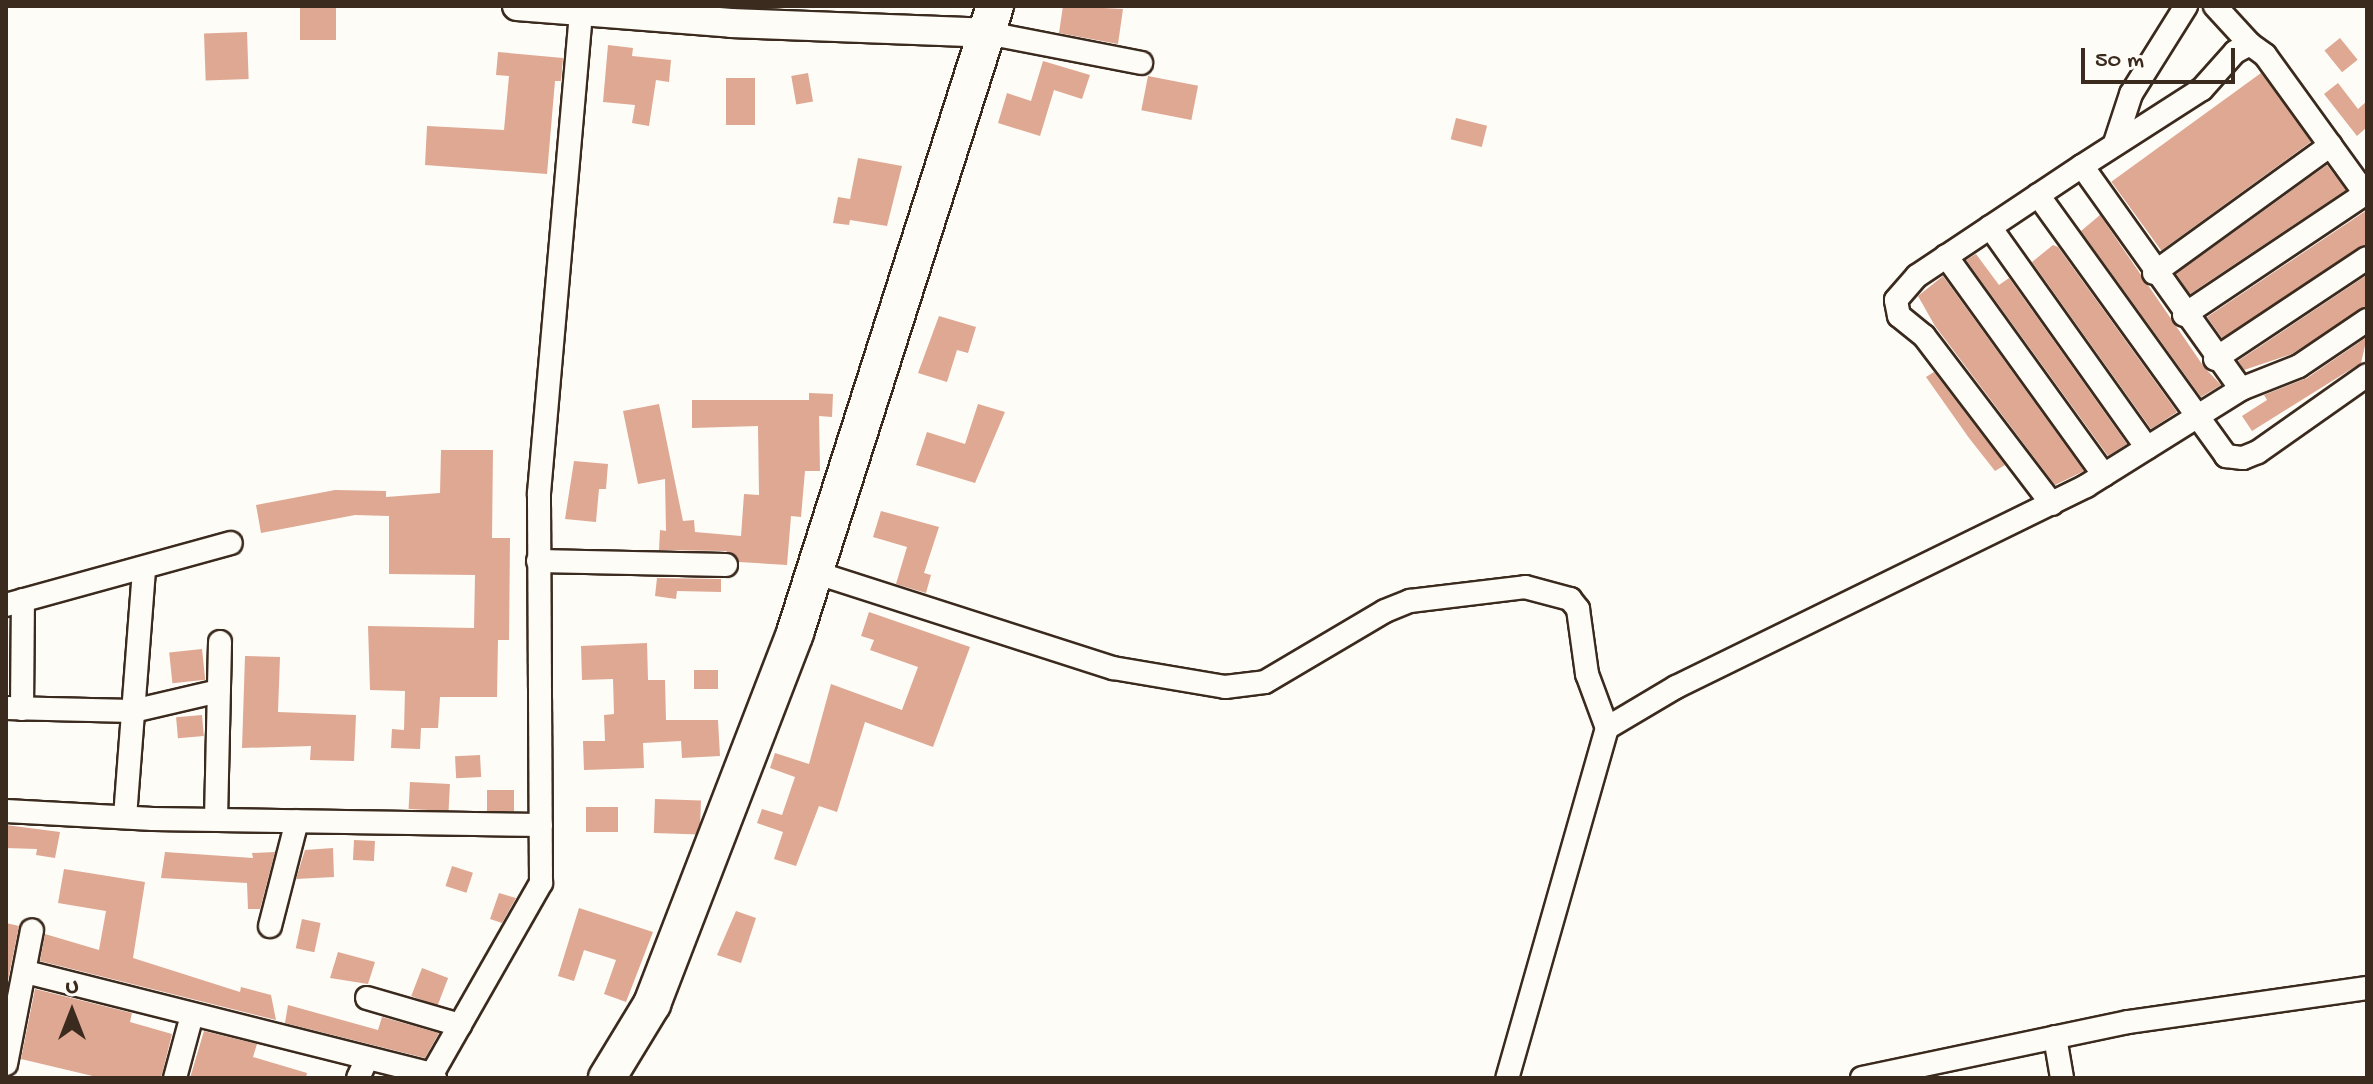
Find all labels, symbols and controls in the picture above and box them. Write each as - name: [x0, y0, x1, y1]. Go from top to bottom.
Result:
- scale bar: [2085, 32, 2239, 82]
- text: 50 m: [2095, 47, 2144, 76]
- north arrow: [32, 972, 112, 1052]
- text: U: [66, 975, 78, 1001]

